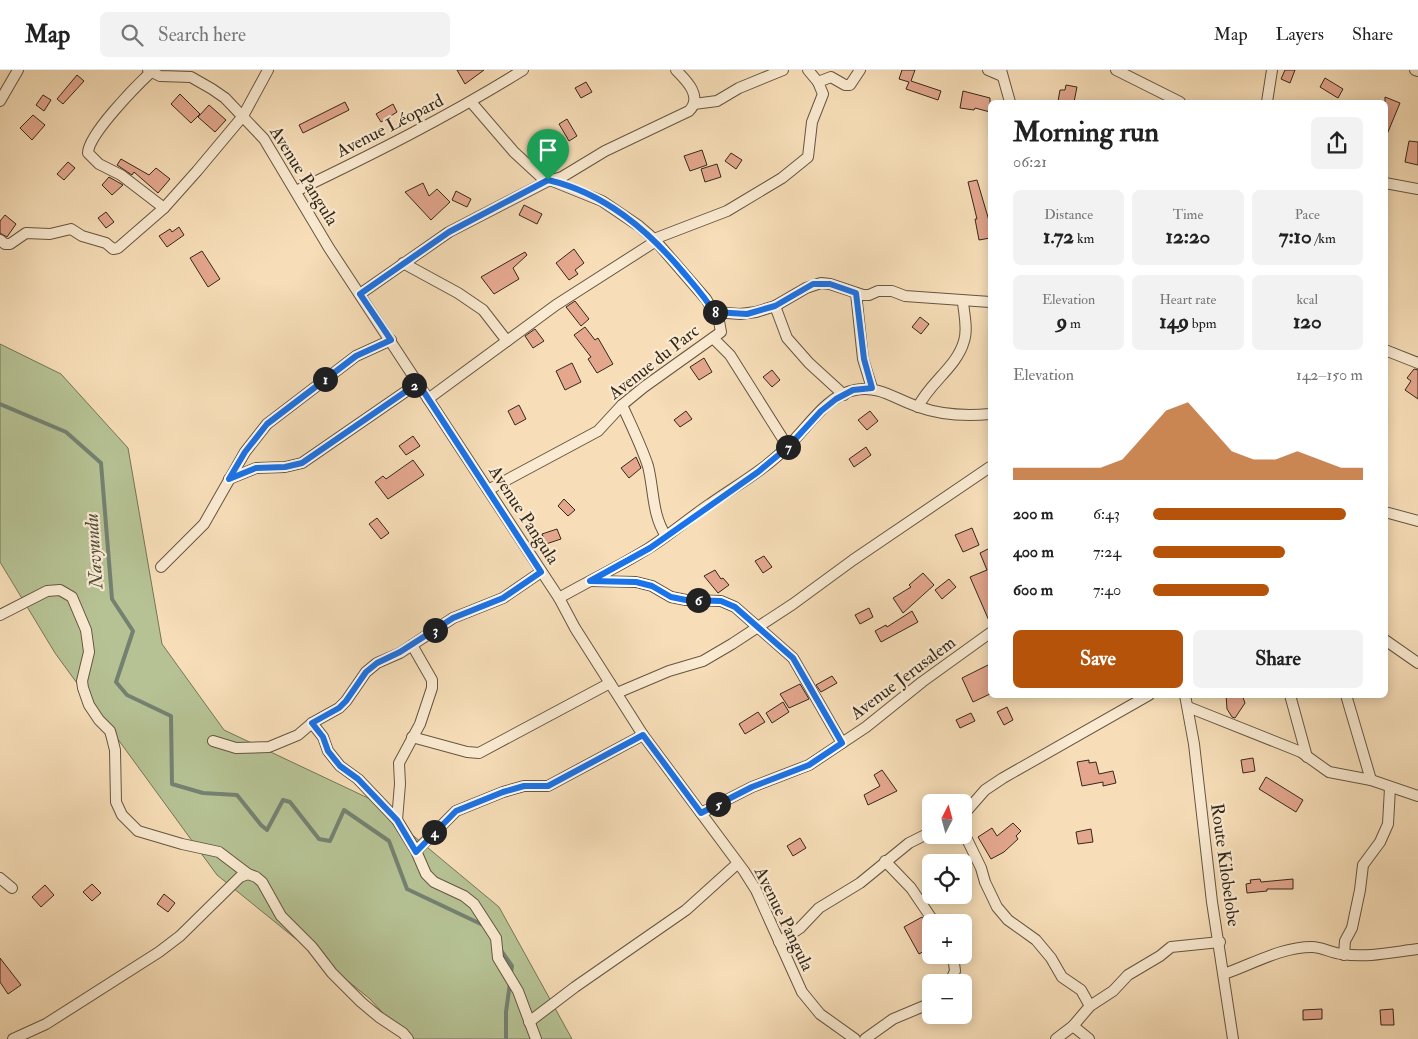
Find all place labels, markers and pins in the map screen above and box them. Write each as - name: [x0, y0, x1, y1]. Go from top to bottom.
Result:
- pin: [527, 129, 569, 180]
- pin: 8: [702, 300, 728, 324]
- pin: 1: [312, 366, 338, 392]
- pin: 2: [402, 372, 426, 398]
- pin: 7: [776, 434, 800, 460]
- pin: 6: [686, 588, 710, 612]
- pin: 3: [422, 618, 448, 642]
- pin: 5: [706, 792, 730, 816]
- pin: 4: [422, 820, 446, 844]

